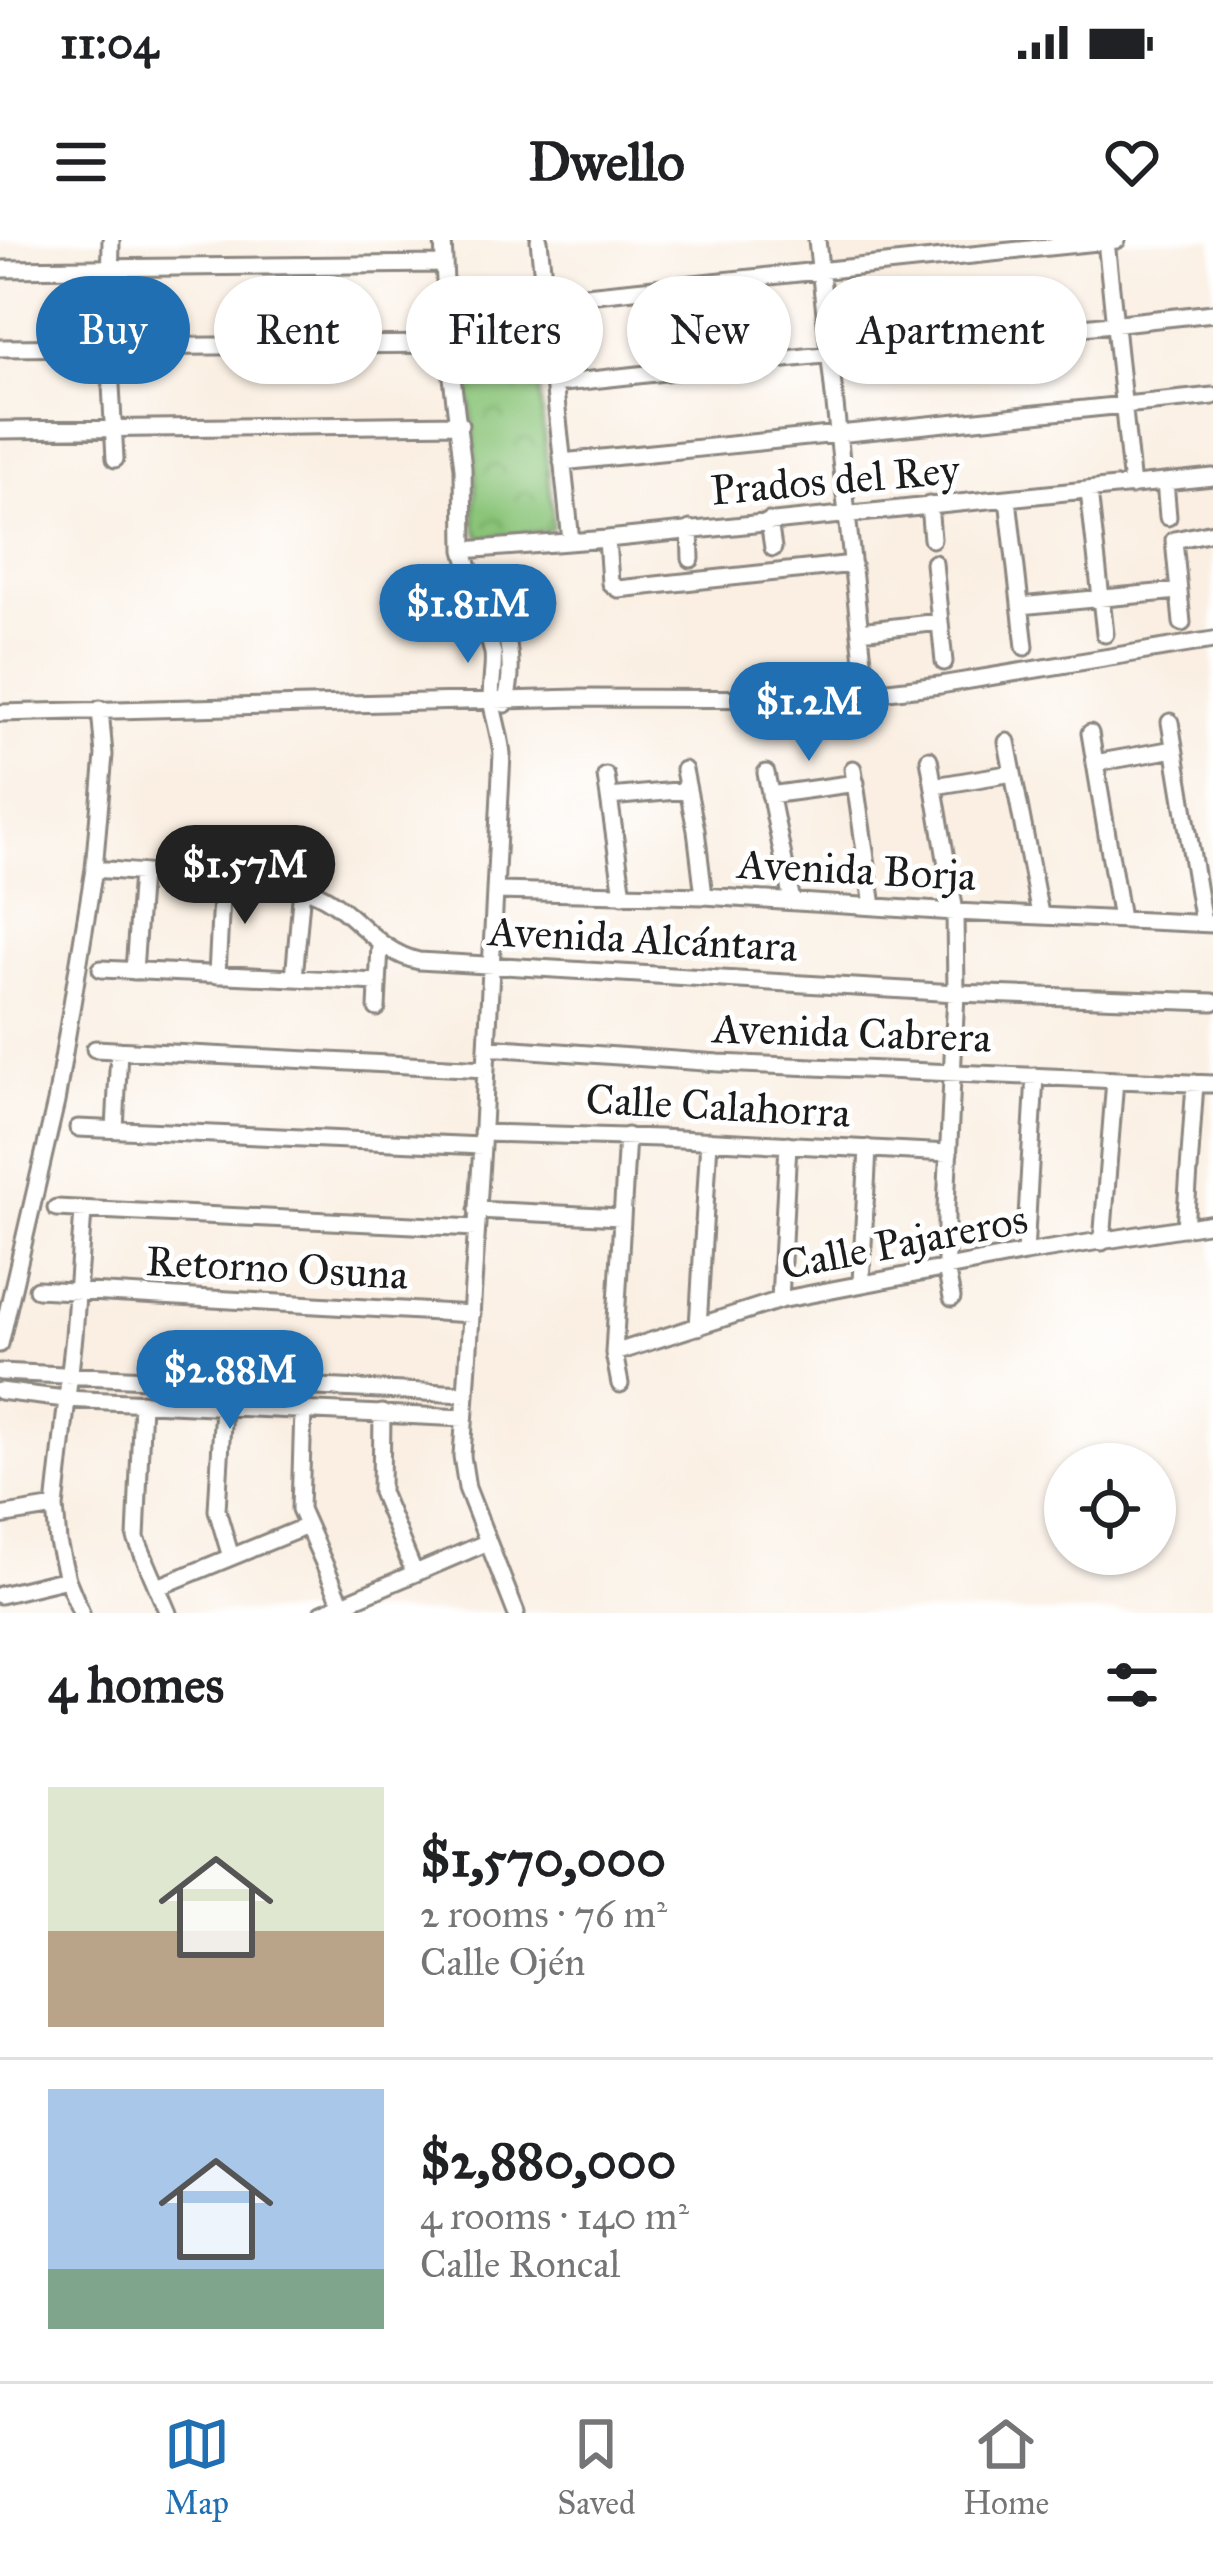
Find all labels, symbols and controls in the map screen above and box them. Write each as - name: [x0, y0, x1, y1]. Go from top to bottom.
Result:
- text: 11:04: [60, 15, 158, 70]
- icon: menu: [48, 129, 114, 195]
- text: Dwello: [528, 129, 685, 195]
- icon: heart: [1099, 129, 1165, 195]
- chip: Buy: [36, 276, 190, 384]
- chip: Rent: [214, 276, 382, 384]
- chip: Filters: [406, 276, 603, 384]
- chip: New: [627, 276, 791, 384]
- chip: Apartment: [815, 276, 1087, 384]
- street label: Prados del Rey: [709, 443, 963, 517]
- pin: $1.81M: [370, 564, 566, 666]
- text: $1.81M: [406, 579, 530, 627]
- pin: $1.2M: [725, 662, 893, 764]
- text: $1.2M: [756, 677, 862, 725]
- pin: $1.57M: [147, 825, 343, 927]
- street label: Avenida Borja: [734, 838, 978, 902]
- text: $1.57M: [182, 840, 308, 888]
- street label: Avenida Alcántara: [485, 905, 799, 973]
- street label: Avenida Cabrera: [710, 1002, 992, 1064]
- street label: Calle Calahorra: [584, 1073, 852, 1139]
- street label: Calle Pajareros: [777, 1193, 1032, 1291]
- street label: Retorno Osuna: [145, 1235, 409, 1301]
- pin: $2.88M: [132, 1330, 328, 1432]
- text: $2.88M: [163, 1345, 297, 1393]
- map controls: [1044, 1443, 1176, 1575]
- button: locate: [1044, 1443, 1176, 1575]
- icon: filters: [1099, 1652, 1165, 1718]
- text: 4 homes: [48, 1654, 224, 1716]
- text: $1,570,000: [420, 1828, 666, 1890]
- icon: home: [144, 1835, 288, 1979]
- text: 2 rooms · 76 m²: [420, 1890, 667, 1938]
- text: Calle Ojén: [420, 1938, 585, 1986]
- text: $2,880,000: [420, 2130, 676, 2192]
- icon: home: [144, 2137, 288, 2281]
- text: 4 rooms · 140 m²: [420, 2192, 689, 2240]
- text: Calle Roncal: [420, 2240, 620, 2288]
- tab: Map: [164, 2411, 230, 2523]
- tab: Saved: [557, 2411, 636, 2523]
- tab: Home: [963, 2411, 1049, 2523]

